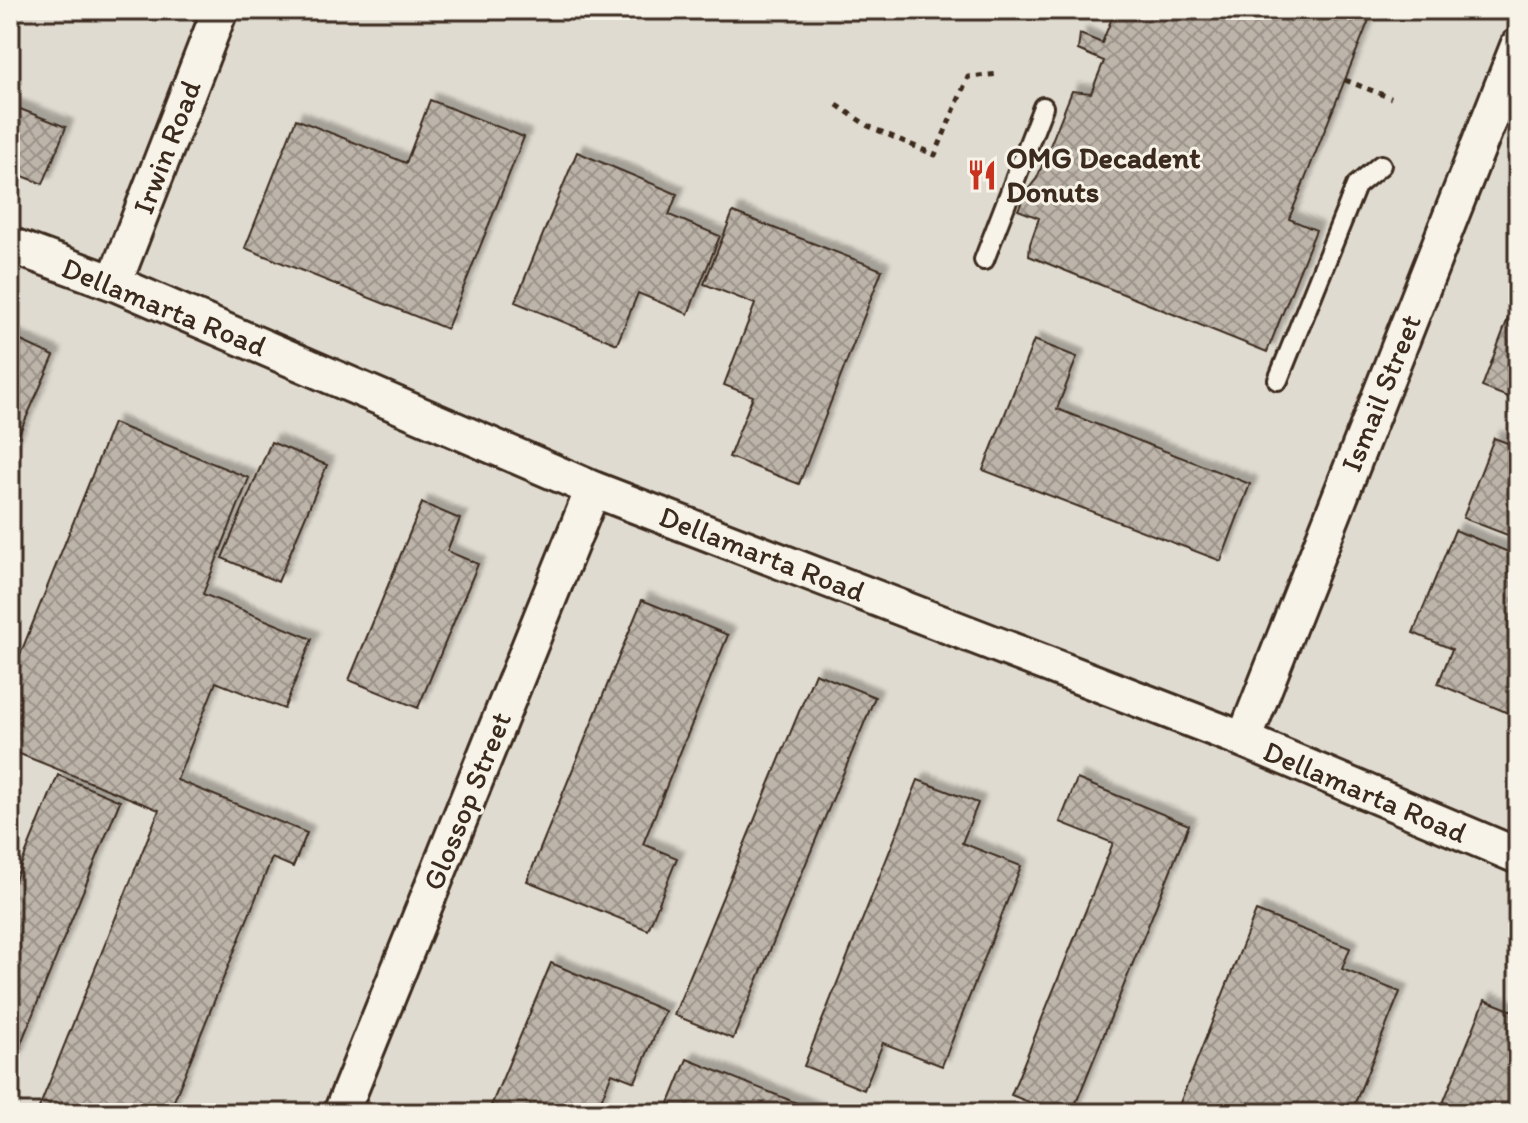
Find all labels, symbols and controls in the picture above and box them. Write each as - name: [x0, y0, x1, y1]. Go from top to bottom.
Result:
- street label: Irwin Road: [124, 74, 209, 219]
- place label: OMG Decadent Donuts: [1006, 139, 1201, 210]
- restaurant icon: OMG Decadent Donuts: [965, 158, 999, 192]
- street label: Dellamarta Road: [56, 249, 272, 364]
- street label: Ismail Street: [1332, 309, 1429, 477]
- street label: Dellamarta Road: [654, 497, 870, 610]
- street label: Glossop Street: [414, 706, 519, 896]
- street label: Dellamarta Road: [1258, 732, 1473, 851]

